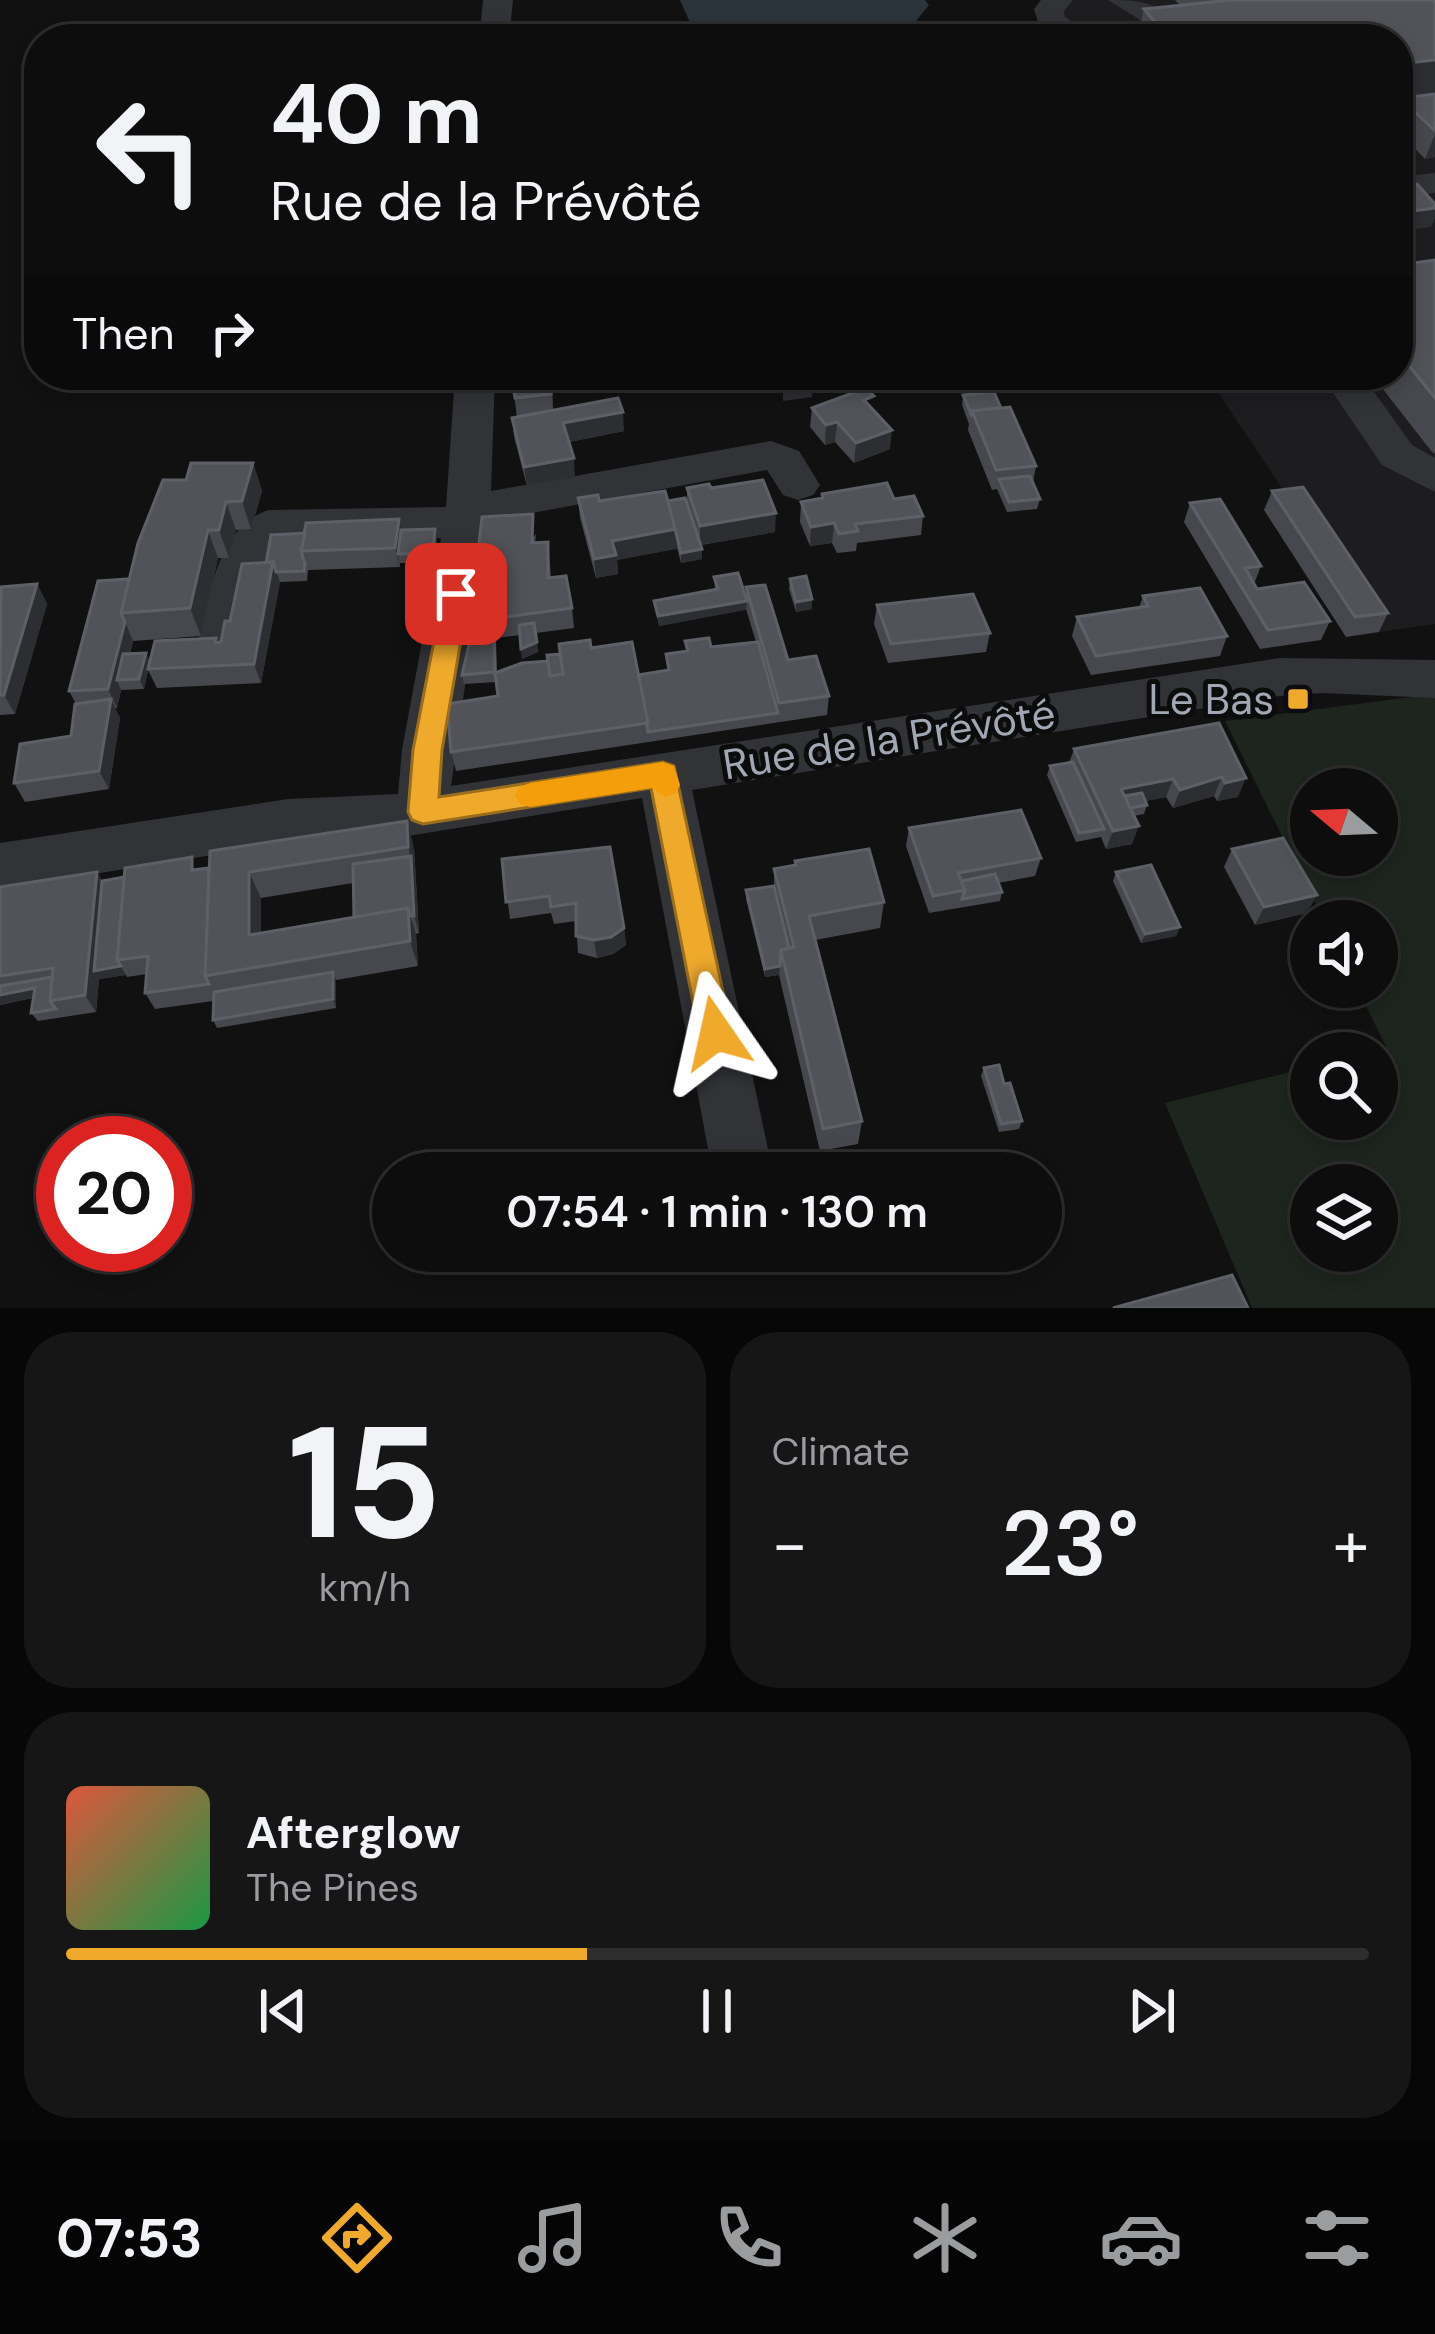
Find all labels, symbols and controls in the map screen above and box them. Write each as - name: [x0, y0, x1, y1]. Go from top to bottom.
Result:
- text: 40 m: [270, 60, 483, 169]
- icon: left: [72, 72, 228, 228]
- text: Rue de la Prévôté: [270, 166, 702, 237]
- icon: right: [199, 300, 265, 366]
- text: Then: [72, 304, 175, 363]
- pin: [405, 543, 507, 645]
- icon: arrive: [423, 561, 489, 627]
- place label: Le Bas: [1148, 672, 1274, 727]
- street label: Rue de la Prévôté: [719, 686, 1059, 792]
- marker: Le Bas: [1285, 686, 1311, 712]
- north arrow: [1290, 768, 1398, 876]
- map controls: [1290, 768, 1398, 1272]
- button: sound: [1290, 900, 1398, 1008]
- position arrow: [653, 970, 779, 1096]
- button: search: [1290, 1032, 1398, 1140]
- speed limit sign: 20: [36, 1116, 192, 1272]
- button: layers: [1290, 1164, 1398, 1272]
- text: 07:54 · 1 min · 130 m: [506, 1182, 928, 1241]
- text: 15: [288, 1382, 442, 1585]
- text: Climate: [772, 1426, 910, 1477]
- text: 23°: [1001, 1486, 1139, 1603]
- text: −: [772, 1502, 808, 1587]
- text: +: [1333, 1502, 1369, 1587]
- text: km/h: [319, 1562, 411, 1613]
- text: Afterglow: [246, 1803, 461, 1862]
- text: The Pines: [246, 1862, 419, 1913]
- icon: previous: [250, 1978, 316, 2044]
- icon: pause: [684, 1978, 750, 2044]
- icon: next: [1119, 1978, 1185, 2044]
- icon: directions: [315, 2196, 399, 2280]
- icon: music: [511, 2196, 595, 2280]
- icon: phone: [707, 2196, 791, 2280]
- icon: climate: [903, 2196, 987, 2280]
- icon: car: [1099, 2196, 1183, 2280]
- icon: filters: [1295, 2196, 1379, 2280]
- text: 07:53: [56, 2203, 203, 2274]

